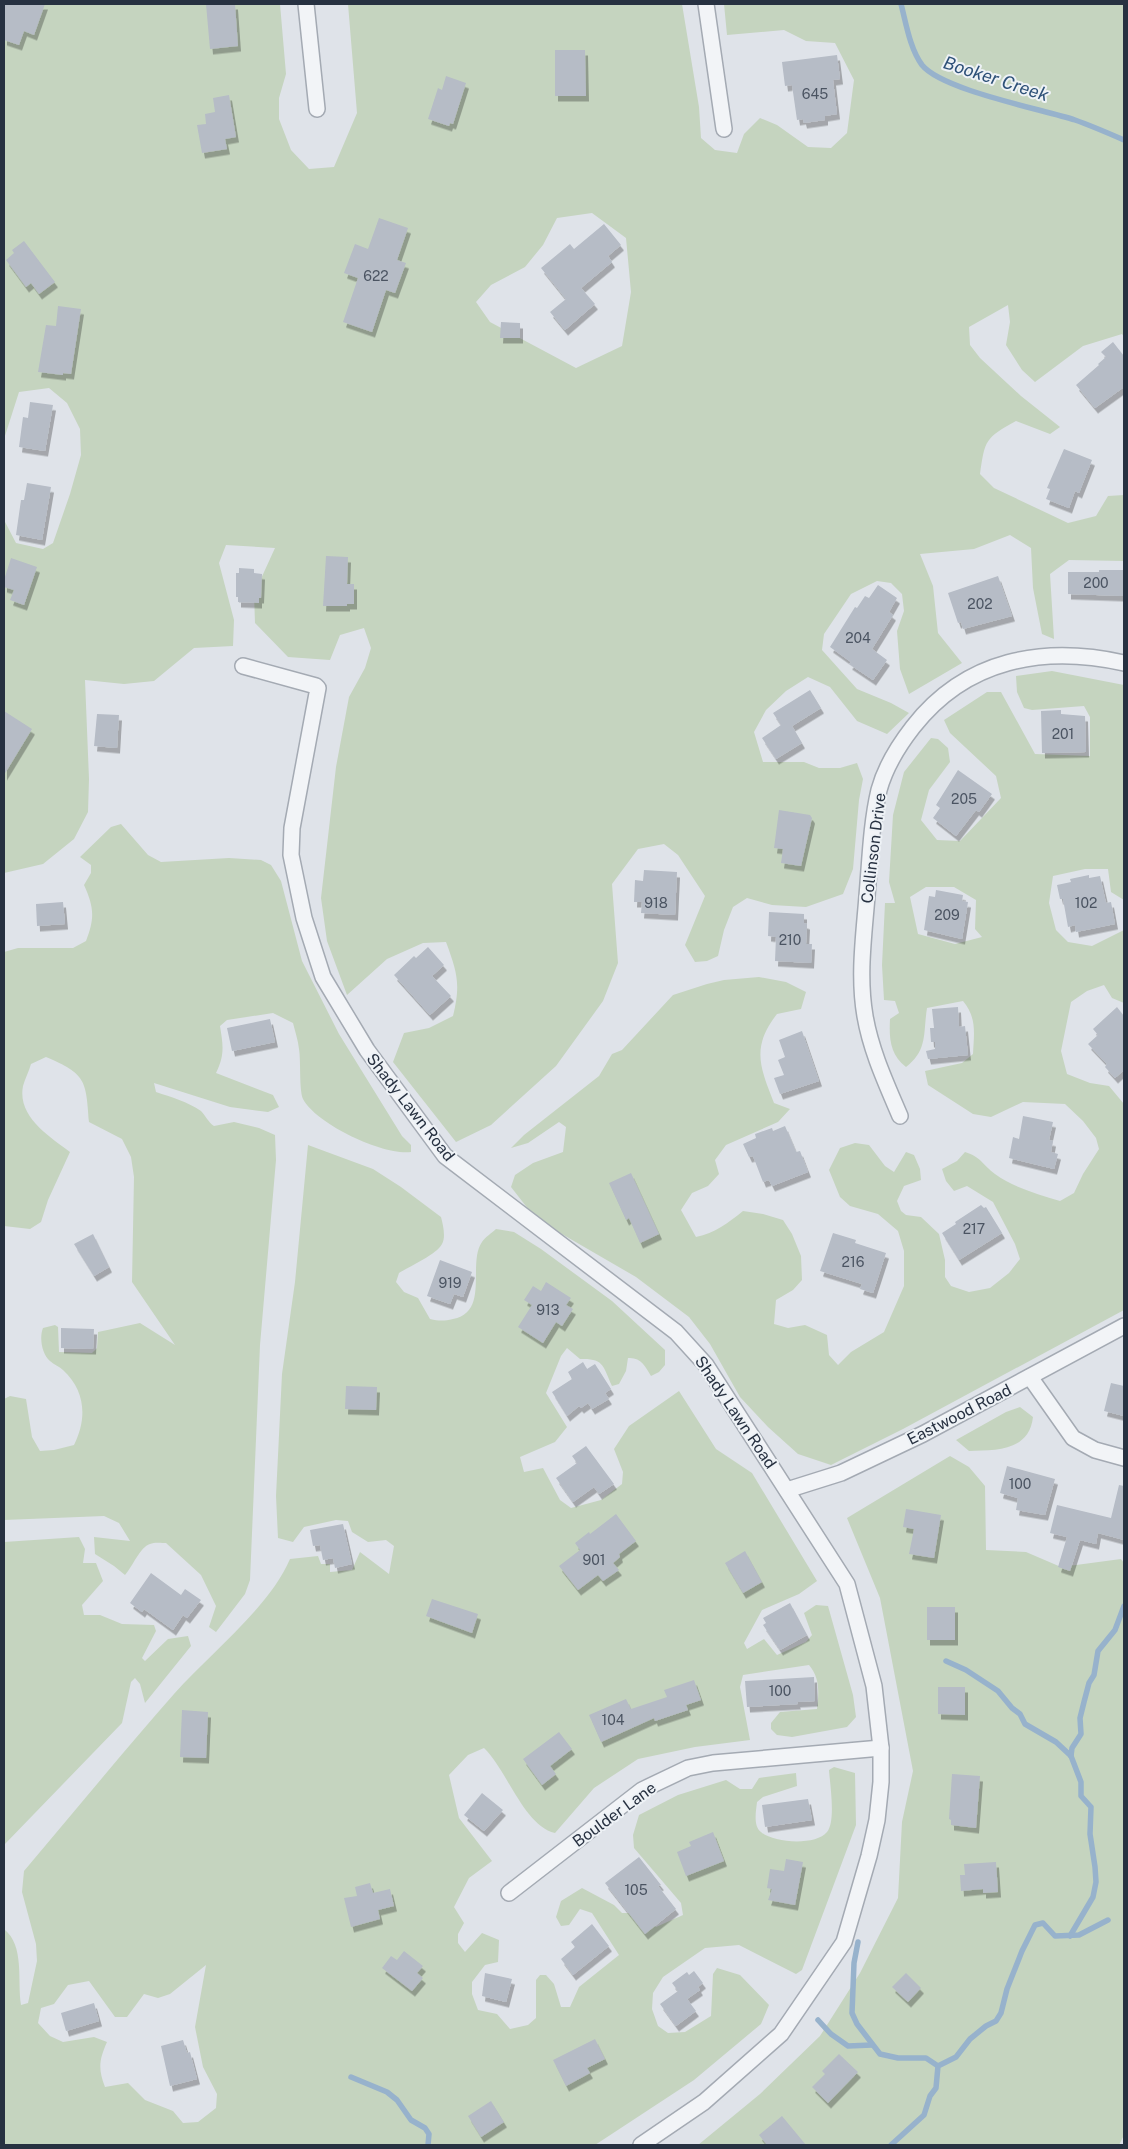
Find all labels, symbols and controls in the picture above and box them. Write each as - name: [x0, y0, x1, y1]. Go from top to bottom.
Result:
- water label: Booker Creek: [941, 52, 1052, 105]
- house number: 645: [802, 86, 828, 102]
- house number: 622: [363, 268, 389, 284]
- house number: 200: [1083, 575, 1109, 591]
- house number: 202: [967, 596, 993, 612]
- house number: 204: [845, 630, 871, 646]
- house number: 201: [1052, 726, 1074, 742]
- house number: 205: [951, 791, 977, 807]
- street label: Collinson Drive: [857, 792, 890, 904]
- house number: 918: [644, 895, 668, 911]
- house number: 102: [1075, 895, 1097, 911]
- house number: 209: [934, 907, 960, 923]
- house number: 210: [779, 932, 801, 948]
- street label: Shady Lawn Road: [363, 1050, 459, 1165]
- house number: 217: [963, 1221, 985, 1237]
- house number: 216: [842, 1254, 865, 1270]
- house number: 919: [438, 1275, 462, 1291]
- house number: 913: [536, 1302, 560, 1318]
- street label: Shady Lawn Road: [691, 1352, 780, 1472]
- street label: Eastwood Road: [904, 1380, 1015, 1449]
- house number: 100: [1009, 1476, 1031, 1492]
- house number: 901: [583, 1552, 605, 1568]
- house number: 100: [769, 1683, 791, 1699]
- house number: 104: [601, 1712, 625, 1728]
- street label: Boulder Lane: [569, 1778, 660, 1851]
- house number: 105: [624, 1882, 648, 1898]

